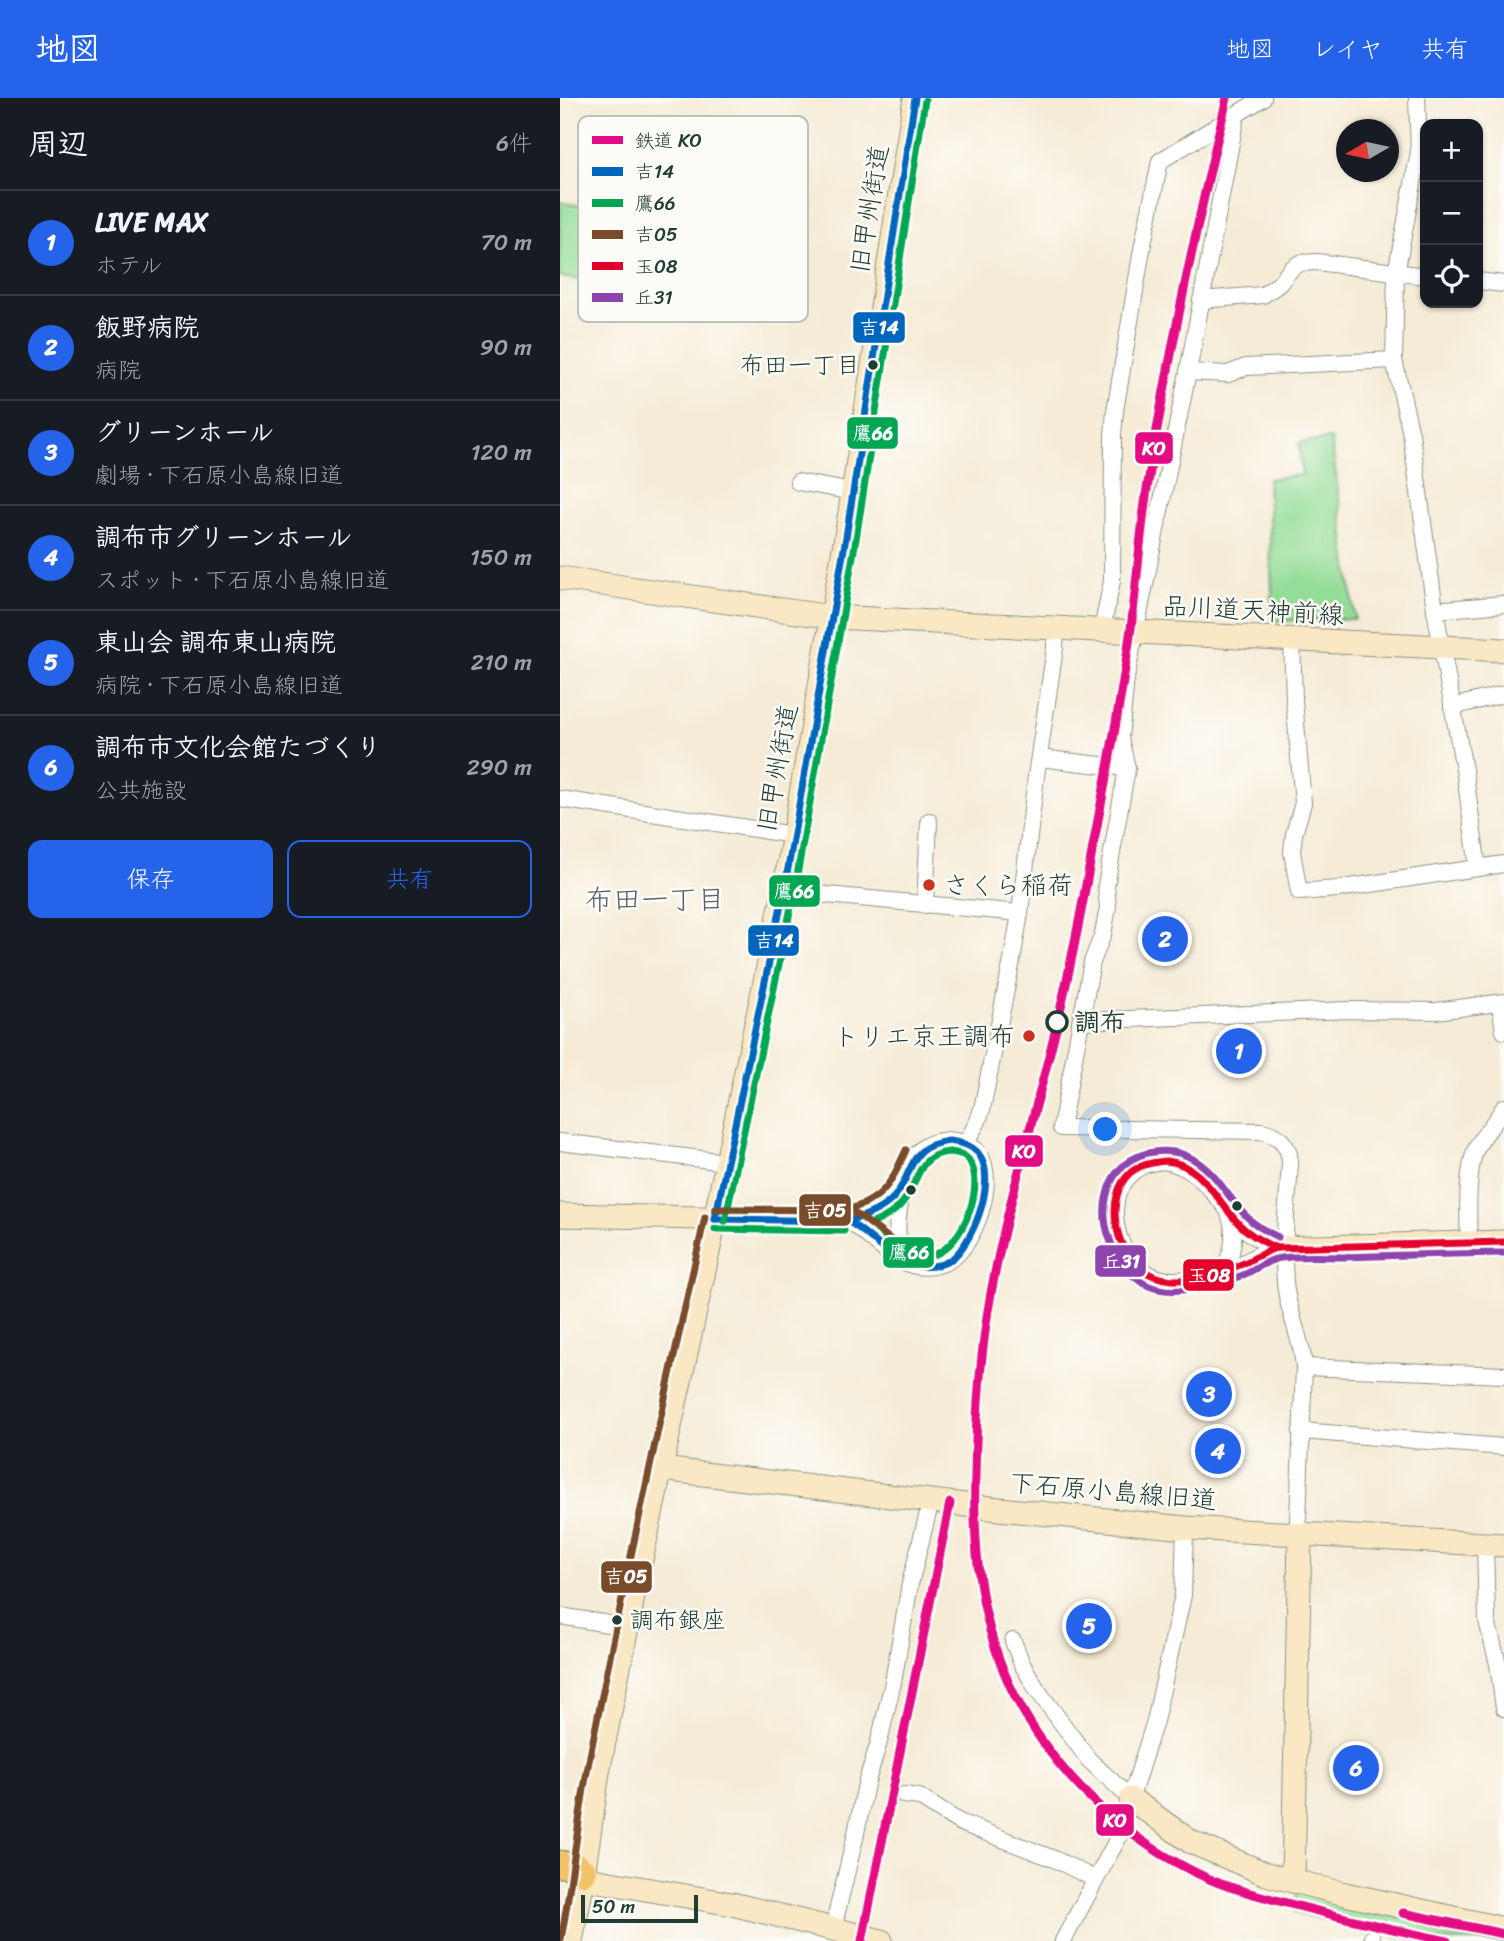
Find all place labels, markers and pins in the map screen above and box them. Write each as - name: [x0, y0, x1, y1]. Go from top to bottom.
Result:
- place label: 布田一丁目: [740, 344, 860, 386]
- marker: 布田一丁目: [866, 358, 880, 372]
- place label: さくら稲荷: [943, 862, 1073, 908]
- marker: さくら稲荷: [921, 877, 937, 893]
- pin: 2: [1142, 913, 1188, 965]
- place label: 調布: [1074, 999, 1126, 1045]
- marker: 調布: [1046, 1011, 1068, 1033]
- place label: トリエ京王調布: [833, 1013, 1015, 1059]
- pin: 1: [1216, 1025, 1262, 1077]
- marker: トリエ京王調布: [1021, 1028, 1037, 1044]
- unlabelled marker: [904, 1183, 918, 1197]
- unlabelled marker: [1230, 1199, 1244, 1213]
- pin: 3: [1186, 1368, 1232, 1420]
- pin: 4: [1195, 1425, 1241, 1477]
- place label: 調布銀座: [630, 1599, 726, 1641]
- pin: 5: [1066, 1600, 1112, 1652]
- marker: 調布銀座: [610, 1613, 624, 1627]
- pin: 6: [1333, 1742, 1379, 1794]

